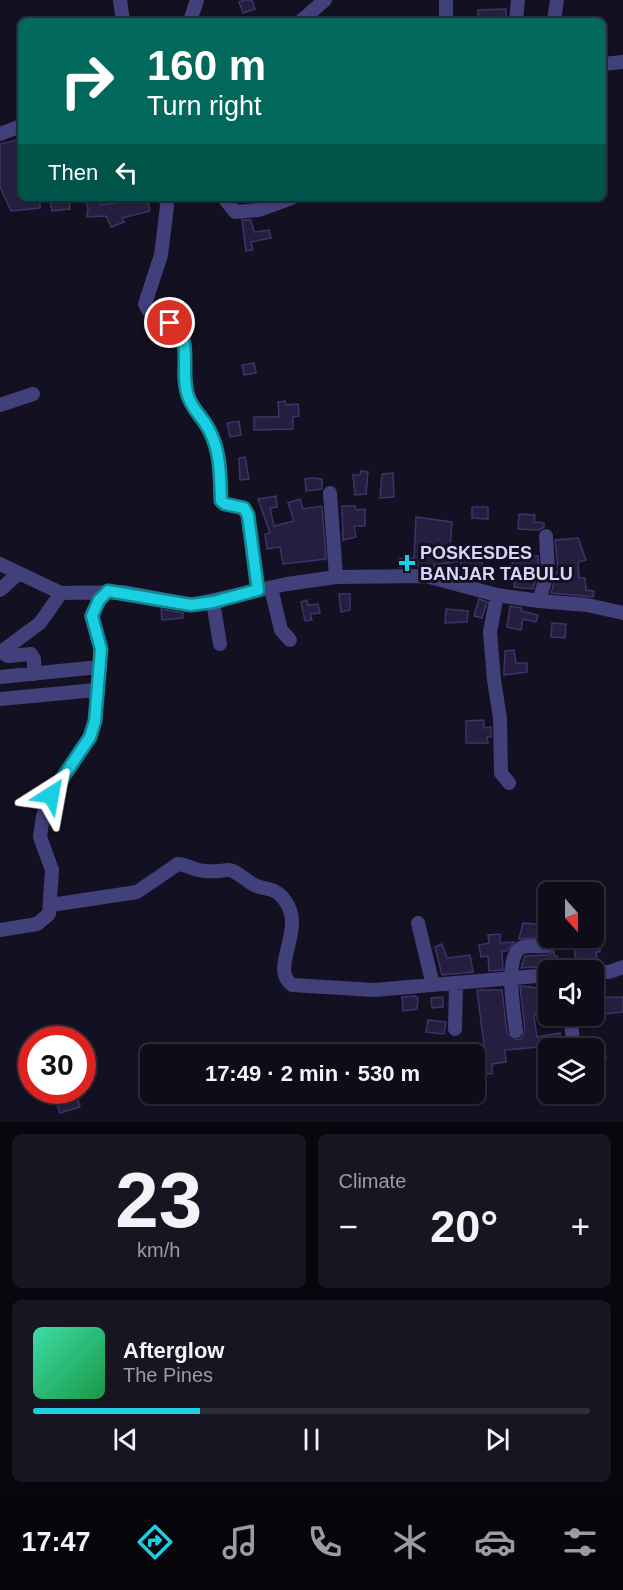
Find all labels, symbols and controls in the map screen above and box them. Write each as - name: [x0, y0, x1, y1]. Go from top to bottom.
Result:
- icon: right: [48, 42, 126, 120]
- text: 160 m: [147, 42, 266, 89]
- text: Turn right: [147, 91, 262, 121]
- icon: left: [110, 156, 143, 189]
- text: Then: [48, 160, 98, 185]
- pin: [144, 297, 195, 348]
- icon: arrive: [153, 306, 186, 339]
- place label: POSKESDES BANJAR TABULU: [420, 543, 573, 584]
- marker: POSKESDES BANJAR TABULU: [398, 554, 416, 572]
- position arrow: [19, 763, 83, 827]
- north arrow: [538, 882, 604, 948]
- map controls: [538, 882, 604, 1104]
- button: sound: [538, 960, 604, 1026]
- speed limit sign: 30: [18, 1026, 96, 1104]
- button: layers: [538, 1038, 604, 1104]
- text: 17:49 · 2 min · 530 m: [205, 1061, 420, 1086]
- text: 23: [115, 1156, 202, 1244]
- text: Climate: [339, 1170, 406, 1192]
- text: 20°: [430, 1201, 498, 1252]
- text: −: [339, 1208, 358, 1245]
- text: +: [571, 1208, 590, 1245]
- text: km/h: [137, 1239, 180, 1261]
- text: Afterglow: [123, 1338, 224, 1363]
- text: The Pines: [123, 1364, 213, 1386]
- icon: previous: [109, 1423, 142, 1456]
- icon: pause: [295, 1423, 328, 1456]
- icon: next: [481, 1423, 514, 1456]
- icon: directions: [134, 1521, 176, 1563]
- icon: music: [219, 1521, 261, 1563]
- icon: phone: [304, 1521, 346, 1563]
- icon: climate: [389, 1521, 431, 1563]
- icon: car: [474, 1521, 516, 1563]
- icon: filters: [559, 1521, 601, 1563]
- text: 17:47: [22, 1527, 91, 1557]

